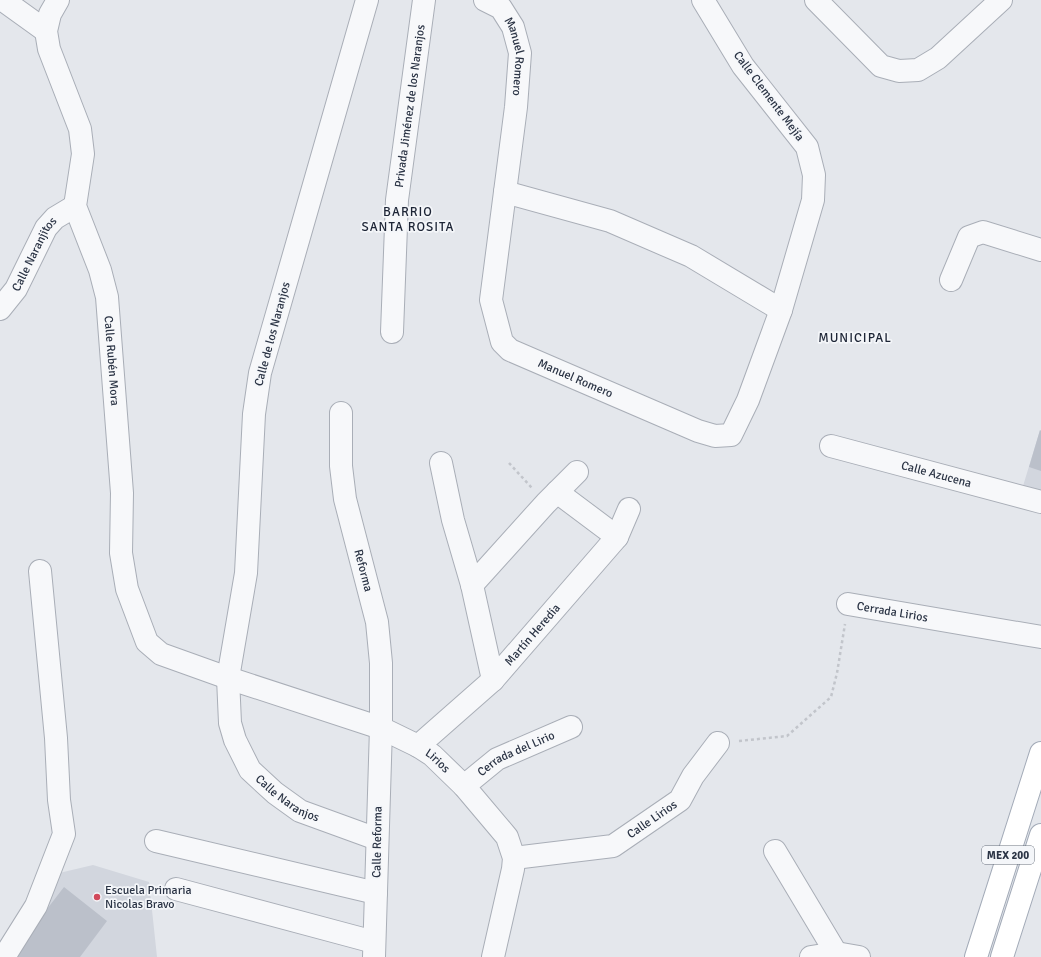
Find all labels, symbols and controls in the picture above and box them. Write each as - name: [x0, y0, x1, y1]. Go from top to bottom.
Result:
- street label: Manuel Romero: [501, 14, 527, 96]
- street label: Privada Jiménez de los Naranjos: [392, 24, 429, 189]
- street label: Calle Clemente Mejía: [730, 48, 807, 144]
- district label: BARRIO SANTA ROSITA: [361, 204, 455, 235]
- street label: Calle Naranjitos: [9, 214, 60, 294]
- street label: Calle de los Naranjos: [251, 280, 294, 388]
- street label: Calle Rubén Mora: [100, 315, 122, 406]
- district label: MUNICIPAL: [818, 330, 892, 346]
- street label: Manuel Romero: [535, 356, 615, 401]
- street label: Calle Azucena: [899, 458, 973, 491]
- street label: Reforma: [350, 548, 376, 593]
- street label: Cerrada Lirios: [856, 599, 929, 626]
- street label: Martín Heredia: [502, 601, 564, 669]
- street label: Cerrada del Lirio: [475, 728, 557, 780]
- street label: Lirios: [422, 746, 453, 776]
- street label: Calle Naranjos: [252, 772, 321, 825]
- street label: Calle Lirios: [624, 797, 680, 842]
- street label: Calle Reforma: [369, 806, 386, 878]
- road number: MEX 200: [982, 846, 1034, 864]
- place label: Escuela Primaria Nicolas Bravo: [105, 883, 192, 912]
- marker: Escuela Primaria Nicolas Bravo: [92, 892, 102, 902]

